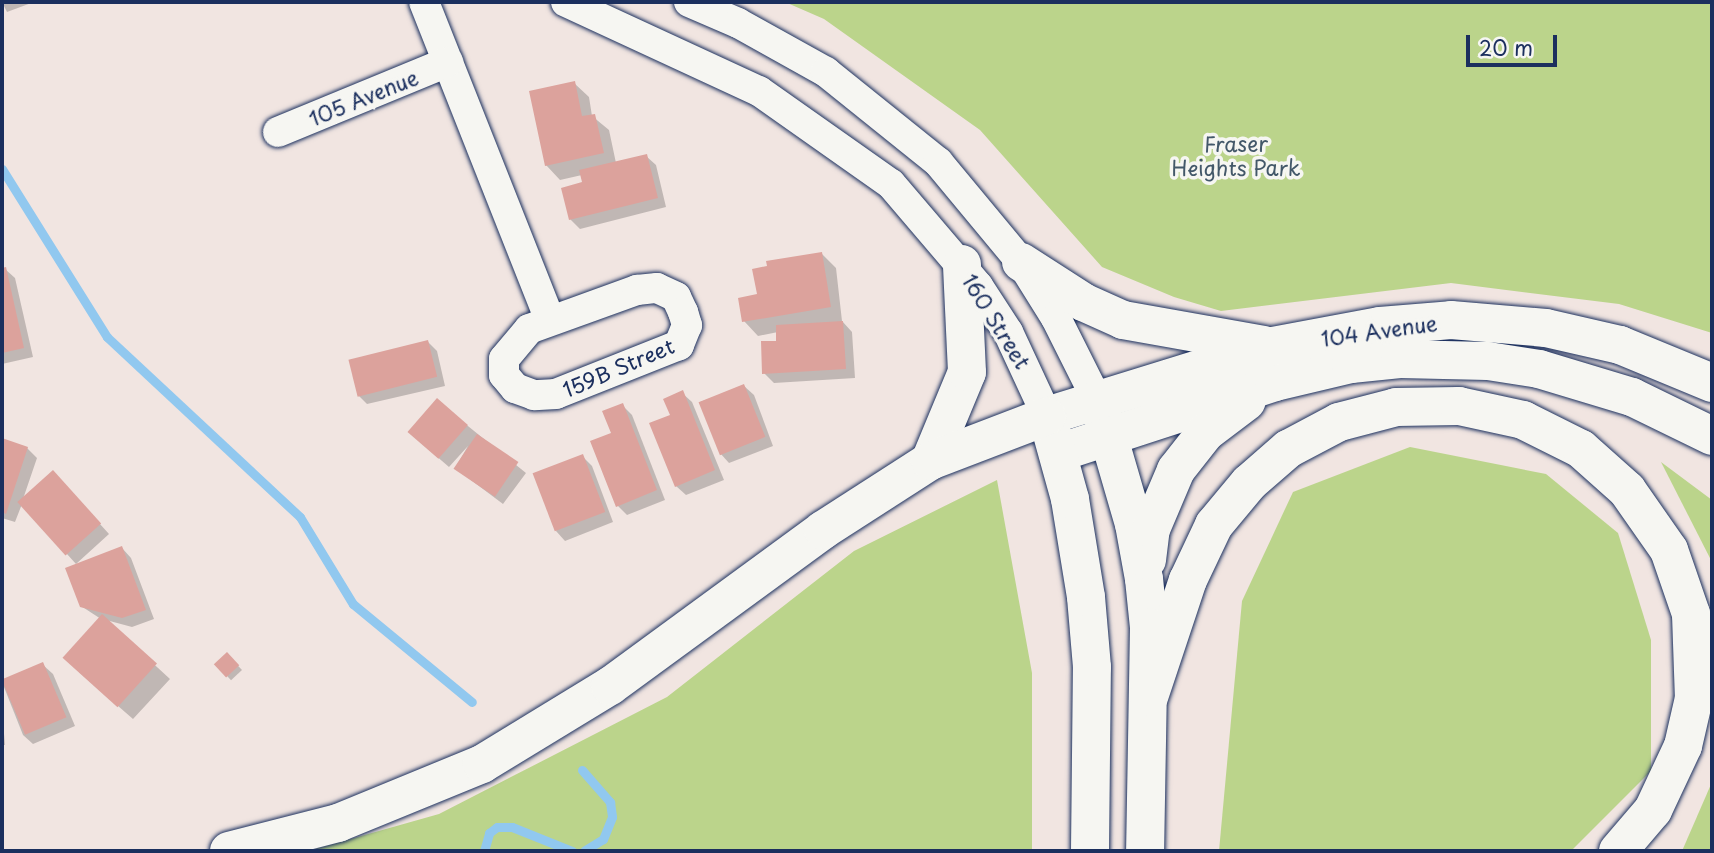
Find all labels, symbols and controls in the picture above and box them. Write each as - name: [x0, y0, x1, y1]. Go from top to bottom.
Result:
- scale bar: [1469, 21, 1560, 65]
- text: 20 m: [1479, 31, 1533, 63]
- street label: 105 Avenue: [304, 63, 422, 131]
- park label: Fraser Heights Park: [1172, 130, 1300, 180]
- street label: 160 Street: [957, 268, 1037, 374]
- street label: 104 Avenue: [1319, 309, 1439, 351]
- street label: 159B Street: [559, 332, 677, 402]

